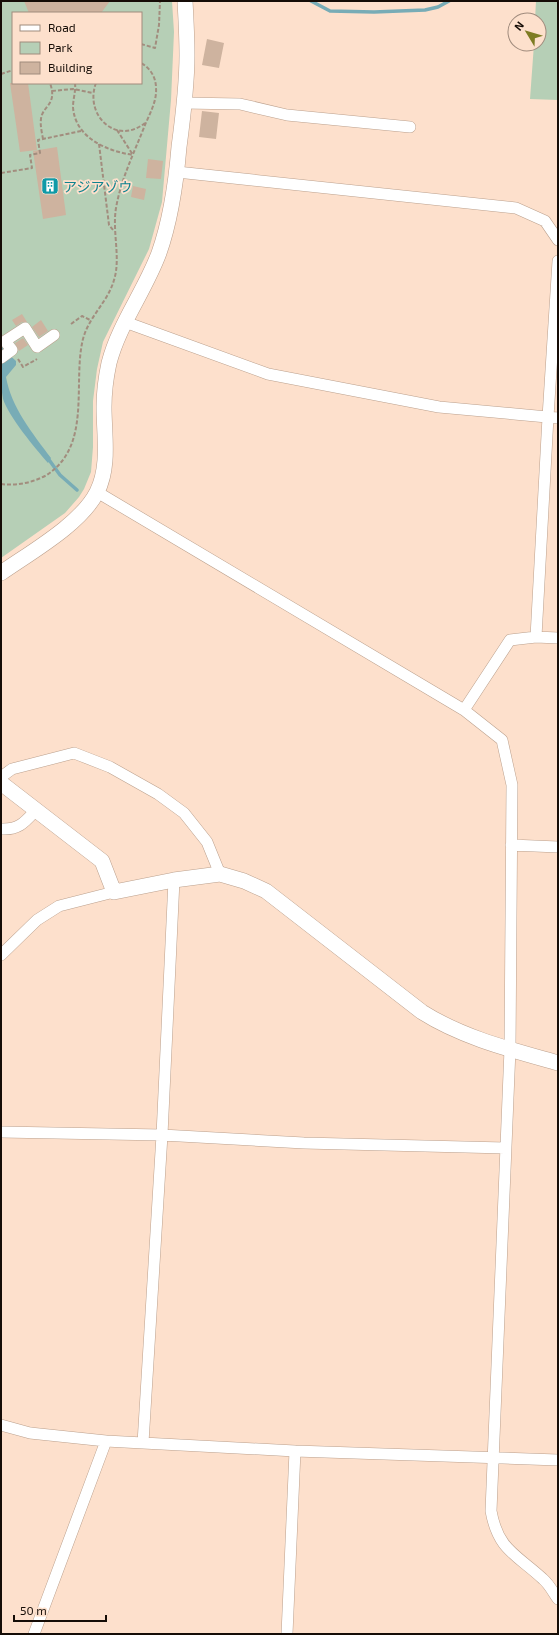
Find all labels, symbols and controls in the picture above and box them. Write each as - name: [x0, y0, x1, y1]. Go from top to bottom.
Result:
- legend: [12, 12, 142, 84]
- north arrow: [507, 12, 547, 52]
- text: N: [511, 18, 526, 33]
- text: Road: [48, 20, 76, 34]
- text: Park: [48, 40, 73, 54]
- text: Building: [48, 60, 93, 74]
- building icon: アジアゾウ: [40, 176, 60, 196]
- place label: アジアゾウ: [63, 178, 132, 195]
- scale bar: [14, 1597, 106, 1623]
- text: 50 m: [20, 1603, 47, 1617]

